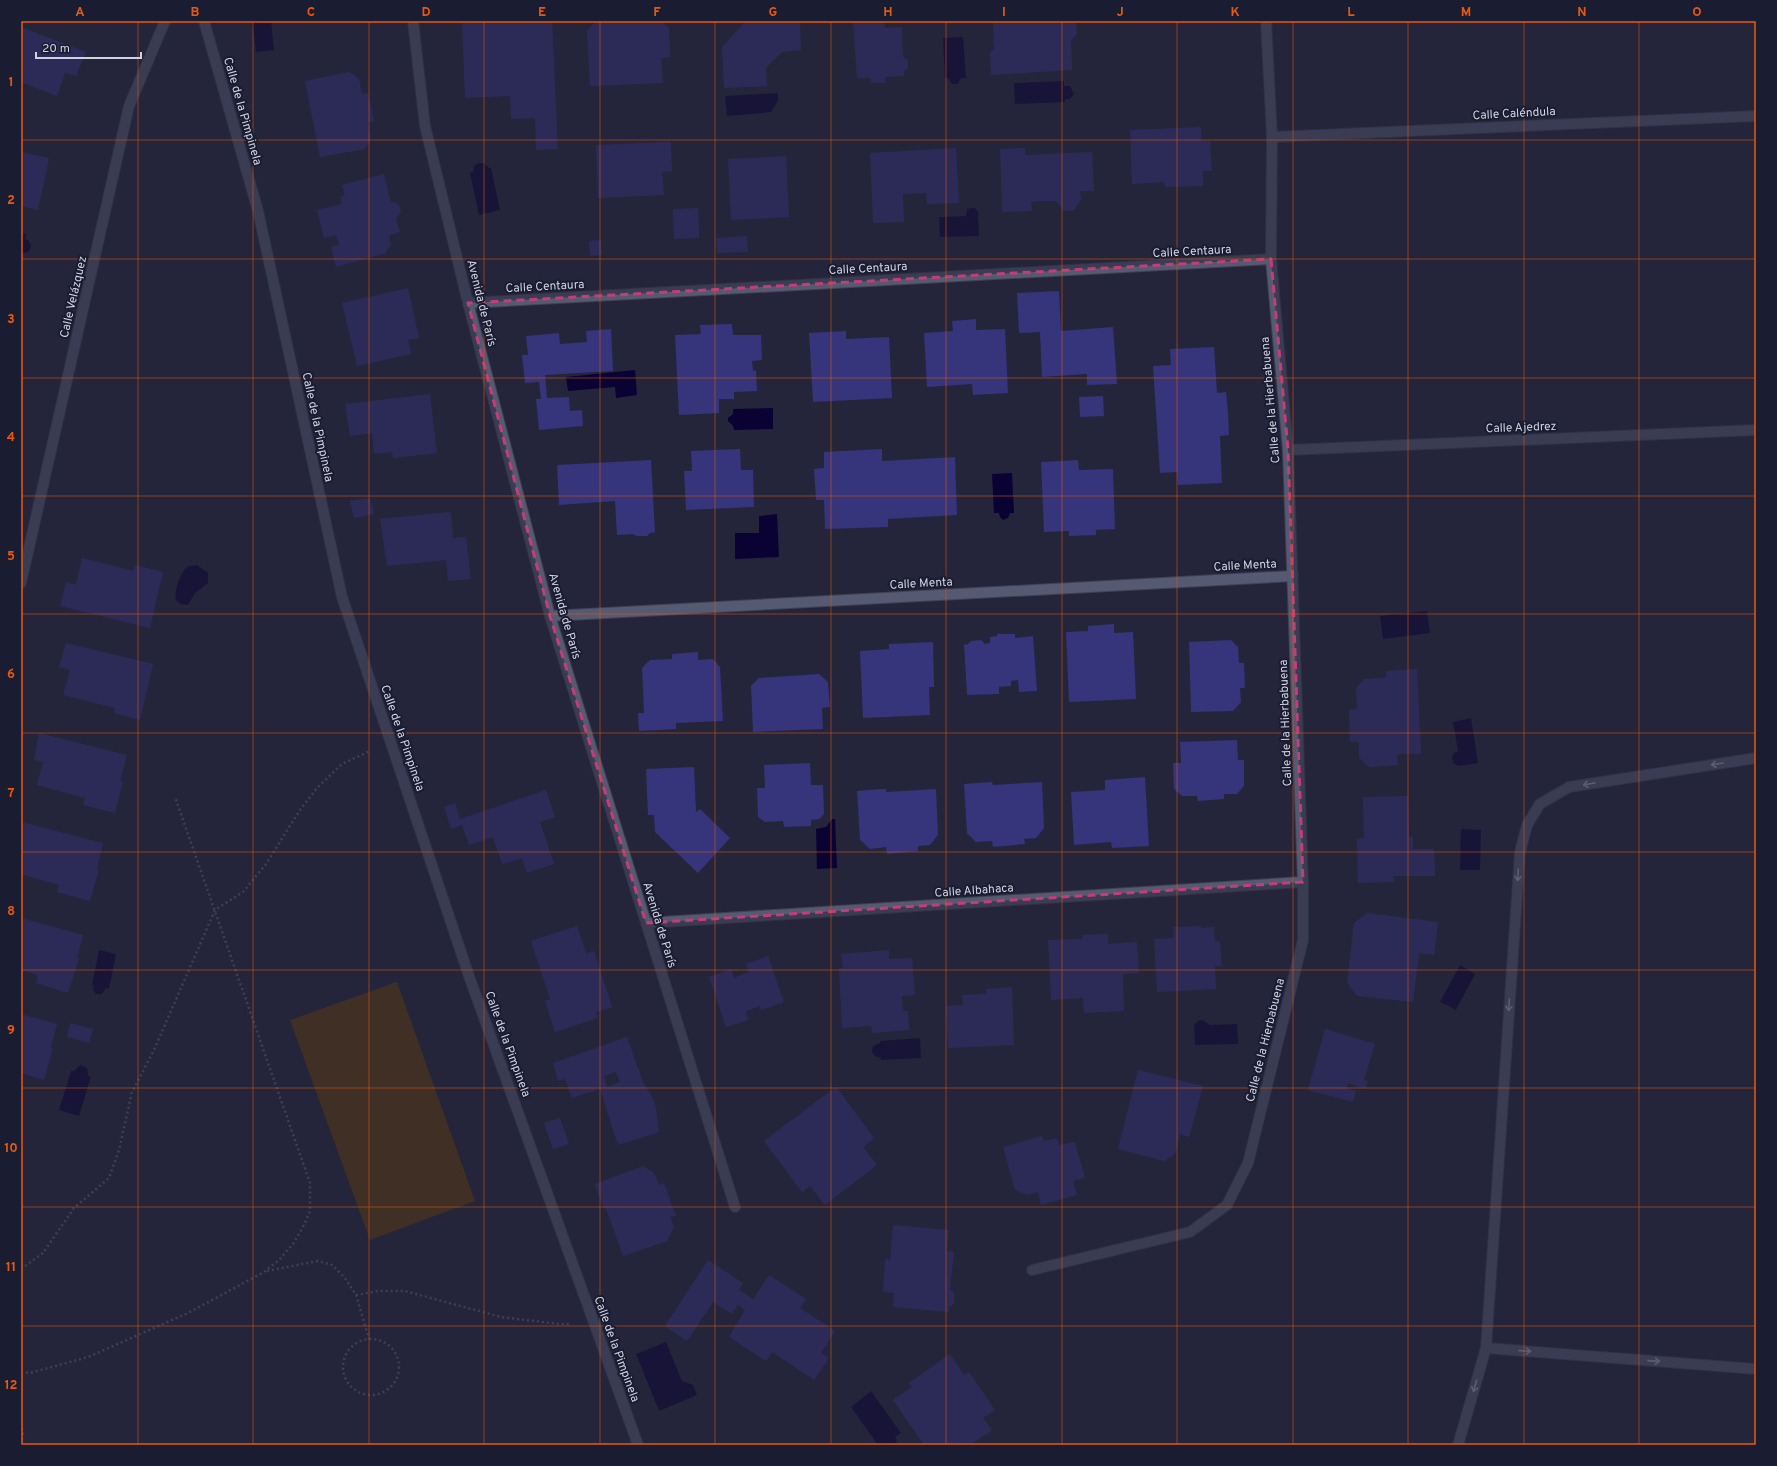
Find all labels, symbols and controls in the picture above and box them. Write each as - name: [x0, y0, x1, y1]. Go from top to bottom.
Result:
- text: A: [75, 5, 85, 21]
- text: B: [191, 5, 200, 21]
- text: C: [307, 5, 315, 21]
- text: D: [421, 5, 431, 21]
- text: E: [538, 5, 546, 21]
- text: F: [653, 5, 661, 21]
- text: G: [769, 5, 778, 21]
- text: H: [883, 5, 893, 21]
- text: I: [1002, 5, 1006, 21]
- text: J: [1116, 5, 1124, 21]
- text: K: [1230, 5, 1240, 21]
- text: L: [1347, 5, 1355, 21]
- text: M: [1461, 5, 1471, 21]
- text: N: [1577, 5, 1587, 21]
- text: O: [1692, 5, 1702, 21]
- scale bar: [36, 34, 141, 60]
- text: 20 m: [42, 41, 70, 57]
- street label: Calle de la Pimpinela: [219, 55, 265, 167]
- text: 1: [8, 75, 14, 91]
- street label: Calle Caléndula: [1472, 104, 1556, 124]
- text: 2: [7, 193, 15, 209]
- street label: Calle Centaura: [1152, 242, 1232, 262]
- street label: Calle Velázquez: [57, 255, 91, 340]
- street label: Avenida de París: [462, 258, 500, 348]
- street label: Calle Centaura: [828, 259, 908, 279]
- street label: Calle Centaura: [505, 277, 585, 297]
- text: 3: [7, 312, 15, 328]
- street label: Calle de la Hierbabuena: [1257, 336, 1284, 464]
- street label: Calle de la Pimpinela: [298, 371, 336, 483]
- street label: Calle Ajedrez: [1485, 419, 1557, 437]
- text: 4: [7, 430, 15, 446]
- text: 5: [7, 549, 15, 565]
- street label: Calle Menta: [1213, 556, 1277, 576]
- street label: Avenida de París: [544, 571, 584, 661]
- street label: Calle Menta: [889, 574, 953, 594]
- street label: Calle de la Hierbabuena: [1276, 659, 1296, 787]
- text: 6: [7, 667, 15, 683]
- street label: Calle de la Pimpinela: [376, 683, 428, 794]
- one-way arrow: [1711, 760, 1724, 768]
- one-way arrow: [1583, 780, 1596, 788]
- text: 7: [8, 786, 15, 802]
- one-way arrow: [1514, 868, 1521, 881]
- street label: Avenida de París: [638, 880, 680, 970]
- street label: Calle Albahaca: [934, 880, 1014, 902]
- text: 8: [7, 904, 15, 920]
- street label: Calle de la Hierbabuena: [1243, 977, 1289, 1104]
- street label: Calle de la Pimpinela: [480, 989, 534, 1099]
- one-way arrow: [1506, 998, 1513, 1011]
- text: 9: [7, 1023, 15, 1039]
- text: 10: [4, 1141, 18, 1157]
- text: 11: [6, 1260, 16, 1276]
- street label: Calle de la Pimpinela: [589, 1294, 643, 1404]
- one-way arrow: [1518, 1348, 1531, 1355]
- one-way arrow: [1647, 1358, 1660, 1365]
- text: 12: [4, 1378, 18, 1394]
- one-way arrow: [1471, 1379, 1478, 1392]

